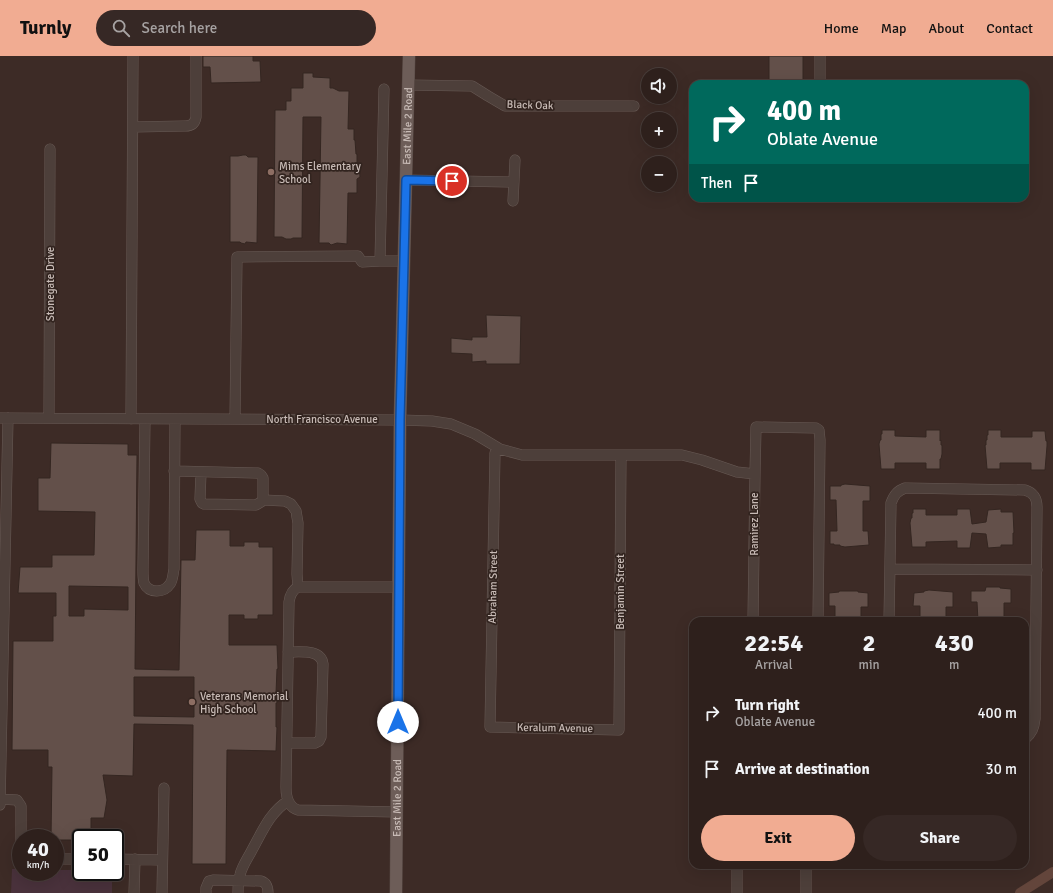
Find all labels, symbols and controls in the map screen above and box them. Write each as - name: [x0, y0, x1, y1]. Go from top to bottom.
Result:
- search box: [96, 10, 376, 46]
- text: Turnly: [20, 16, 72, 40]
- icon: search: [110, 17, 132, 39]
- text: Search here: [142, 19, 217, 37]
- text: Home: [824, 20, 859, 37]
- text: Map: [881, 20, 906, 37]
- text: About: [928, 20, 964, 37]
- text: Contact: [986, 20, 1033, 37]
- map controls: [641, 68, 677, 192]
- button: sound: [641, 68, 677, 104]
- street label: East Mile 2 Road: [400, 87, 415, 165]
- text: 400 m: [767, 94, 841, 128]
- icon: right: [701, 96, 753, 148]
- street label: Black Oak: [506, 98, 554, 112]
- button: +: [641, 112, 677, 148]
- text: Oblate Avenue: [767, 128, 878, 150]
- button: −: [641, 156, 677, 192]
- place label: Mims Elementary School: [279, 160, 362, 186]
- pin: [435, 164, 469, 198]
- marker: Mims Elementary School: [266, 167, 276, 177]
- icon: arrive: [441, 170, 463, 192]
- icon: arrive: [740, 172, 762, 194]
- text: Then: [701, 174, 732, 192]
- street label: Stonegate Drive: [44, 247, 57, 321]
- street label: North Francisco Avenue: [266, 413, 378, 426]
- street label: Ramirez Lane: [748, 492, 761, 556]
- street label: Abraham Street: [486, 550, 500, 624]
- street label: Benjamin Street: [614, 554, 627, 630]
- text: 22:54: [744, 628, 803, 658]
- text: 2: [863, 628, 875, 658]
- text: 430: [935, 628, 974, 658]
- text: Arrival: [755, 657, 792, 673]
- text: min: [859, 657, 880, 673]
- text: m: [949, 657, 959, 673]
- place label: Veterans Memorial High School: [200, 690, 288, 716]
- text: Turn right: [735, 696, 800, 714]
- marker: Veterans Memorial High School: [187, 697, 197, 707]
- position arrow: [377, 701, 419, 743]
- icon: right: [701, 702, 723, 724]
- text: 400 m: [977, 704, 1017, 722]
- text: Oblate Avenue: [735, 714, 815, 730]
- street label: Keralum Avenue: [517, 721, 593, 735]
- icon: arrive: [701, 758, 723, 780]
- street label: East Mile 2 Road: [390, 759, 404, 837]
- text: Arrive at destination: [735, 760, 870, 778]
- text: 30 m: [986, 760, 1017, 778]
- button: Exit: [701, 815, 855, 861]
- button: Share: [863, 815, 1017, 861]
- speed limit sign: 50: [72, 829, 124, 881]
- text: 40: [27, 837, 49, 862]
- text: km/h: [27, 859, 49, 871]

